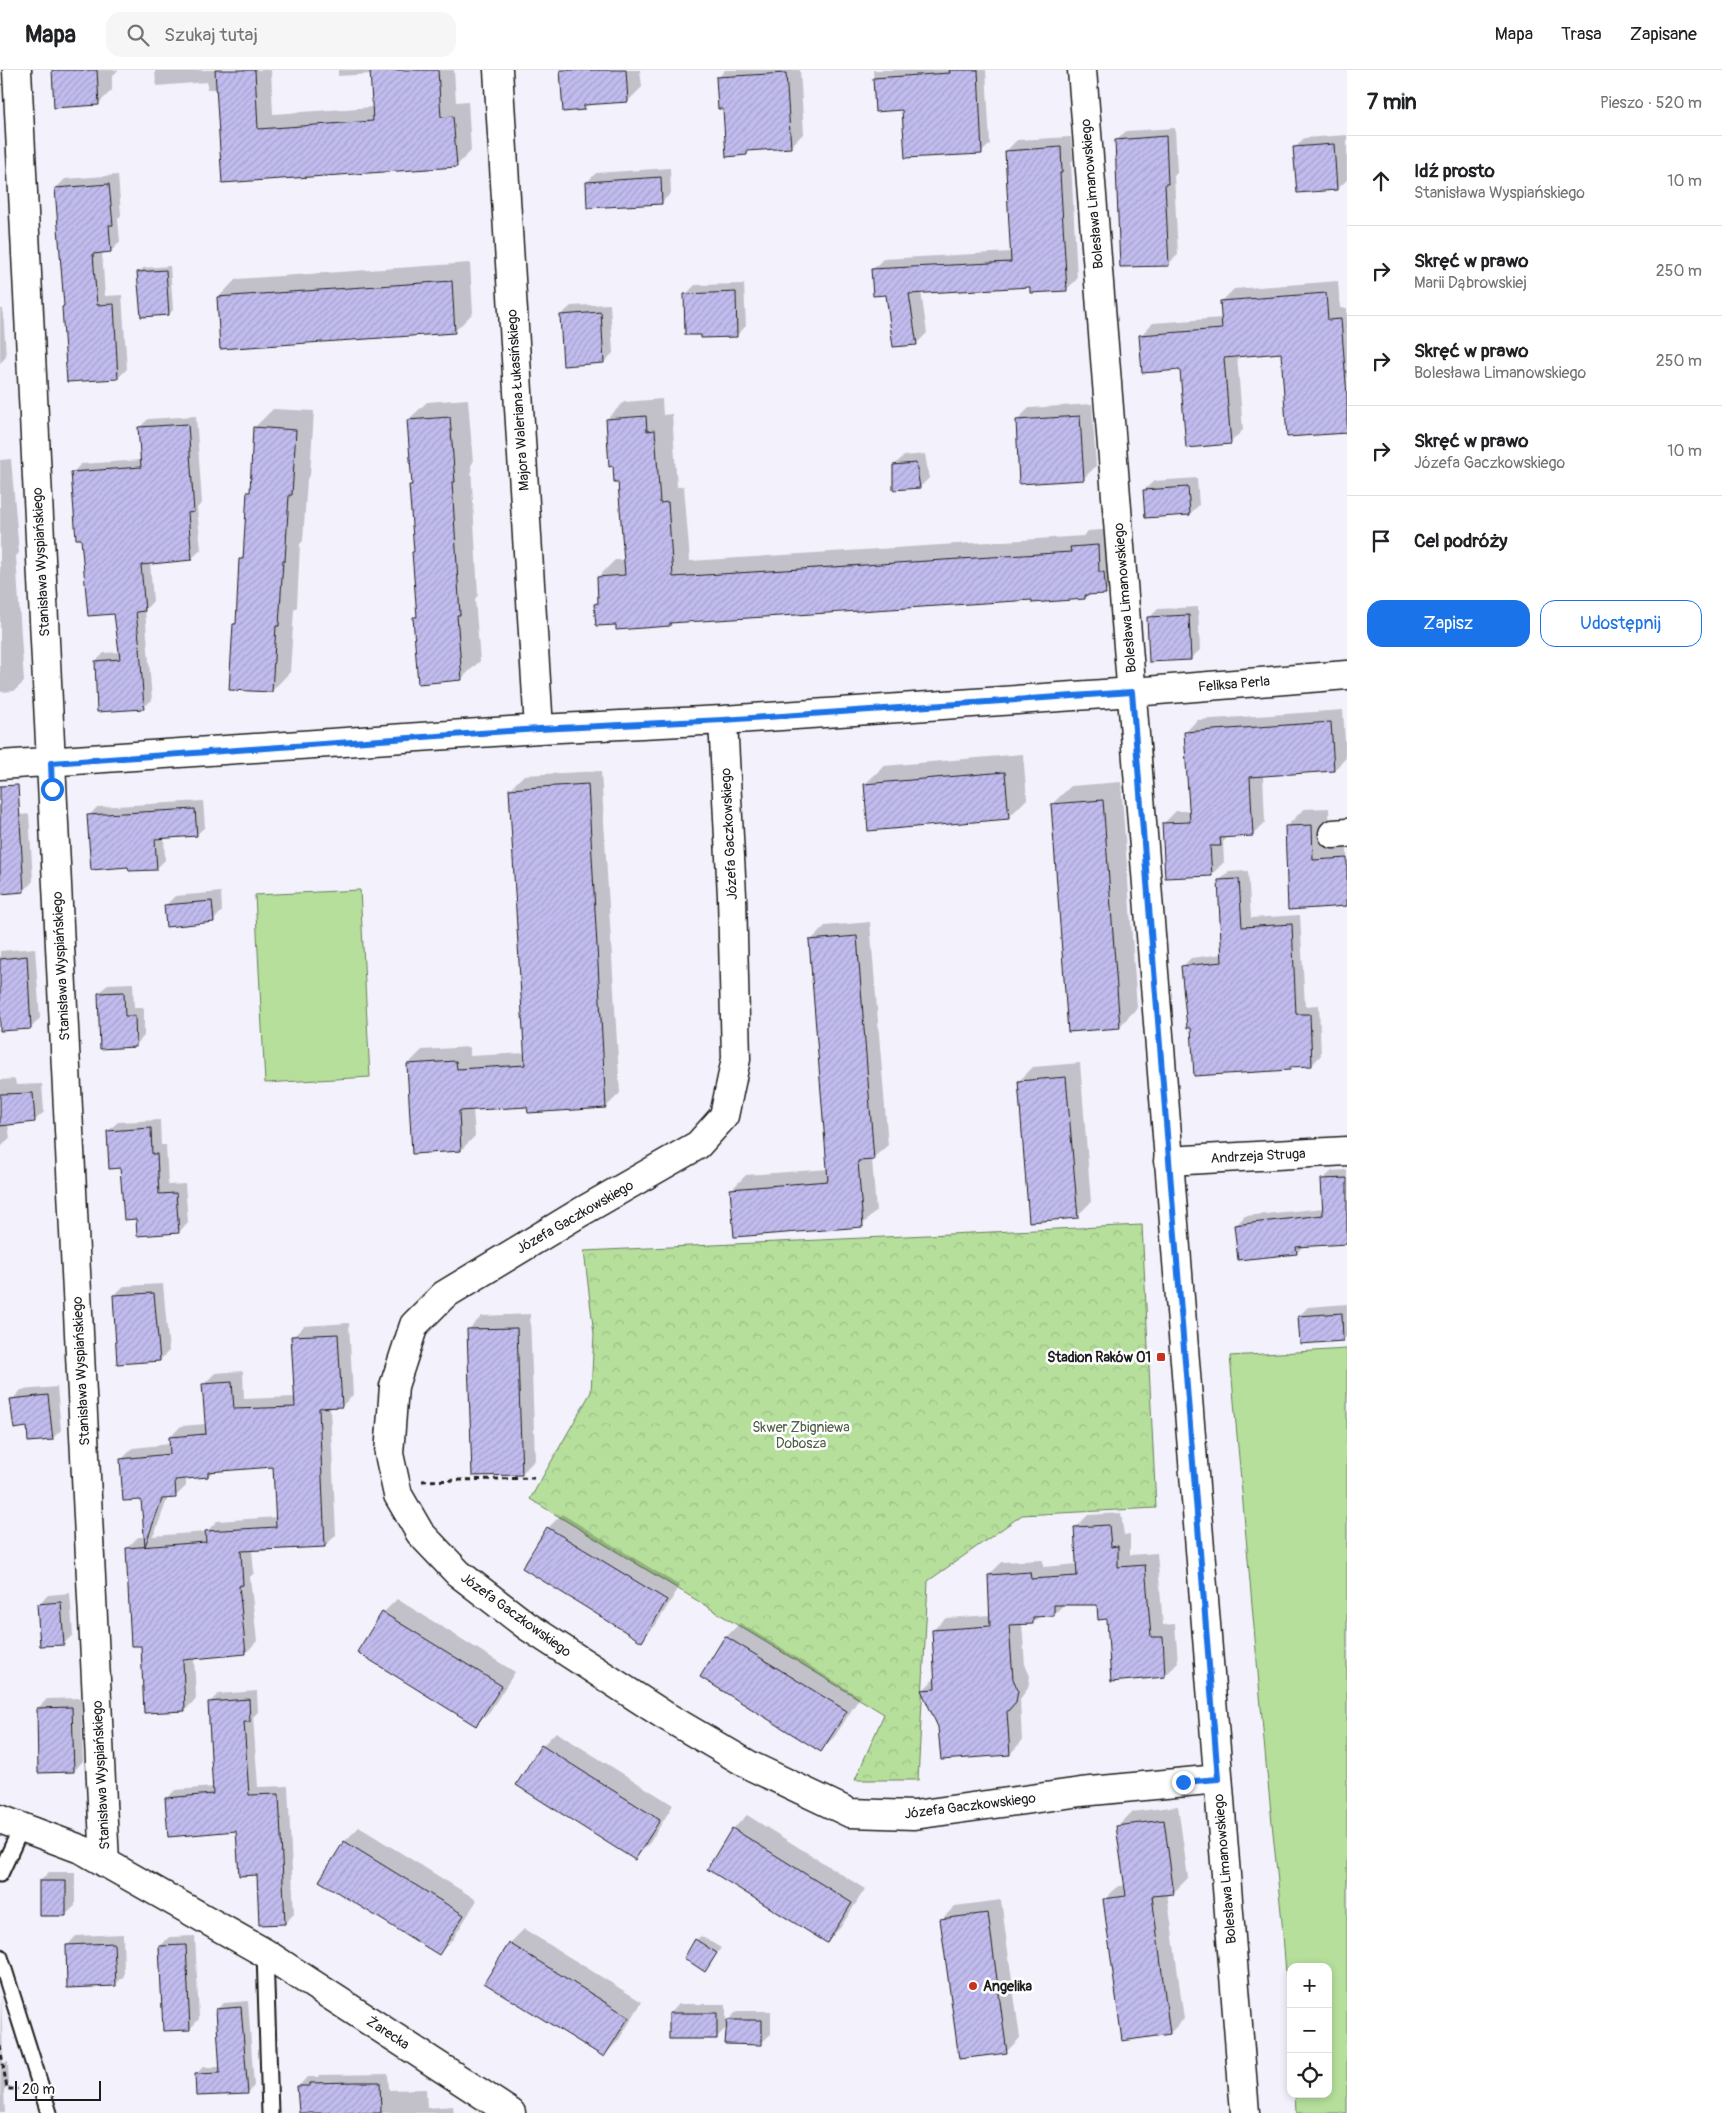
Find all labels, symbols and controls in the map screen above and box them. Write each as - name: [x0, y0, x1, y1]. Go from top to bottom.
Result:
- search box: [106, 12, 456, 57]
- text: Mapa: [25, 20, 76, 49]
- icon: search: [124, 21, 152, 49]
- text: Szukaj tutaj: [164, 23, 258, 47]
- text: Mapa: [1495, 23, 1533, 46]
- text: Trasa: [1561, 23, 1602, 46]
- text: Zapisane: [1630, 23, 1697, 46]
- text: 7 min: [1367, 89, 1417, 116]
- text: Pieszo · 520 m: [1600, 93, 1702, 113]
- street label: Bolesława Limanowskiego: [1077, 118, 1107, 270]
- text: Idź prosto: [1414, 159, 1495, 183]
- icon: ahead: [1367, 167, 1395, 195]
- text: 10 m: [1667, 171, 1702, 191]
- text: Stanisława Wyspiańskiego: [1414, 183, 1585, 203]
- text: Skręć w prawo: [1414, 249, 1528, 273]
- icon: right: [1367, 257, 1395, 285]
- text: 250 m: [1656, 261, 1702, 281]
- text: Marii Dąbrowskiej: [1414, 273, 1527, 293]
- street label: Majora Waleriana Łukasińskiego: [503, 308, 533, 491]
- text: Skręć w prawo: [1414, 339, 1528, 363]
- icon: right: [1367, 347, 1395, 375]
- text: 250 m: [1656, 351, 1702, 371]
- text: Bolesława Limanowskiego: [1414, 363, 1586, 383]
- text: Skręć w prawo: [1414, 429, 1528, 453]
- icon: right: [1367, 437, 1395, 465]
- text: 10 m: [1667, 441, 1702, 461]
- text: Józefa Gaczkowskiego: [1414, 453, 1565, 473]
- street label: Stanisława Wyspiańskiego: [29, 486, 53, 637]
- street label: Bolesława Limanowskiego: [1110, 522, 1140, 674]
- icon: arrive: [1367, 527, 1395, 555]
- text: Cel podróży: [1414, 529, 1507, 553]
- button: Zapisz: [1367, 600, 1530, 647]
- button: Udostępnij: [1540, 600, 1702, 647]
- street label: Feliksa Perla: [1197, 672, 1271, 696]
- street label: Józefa Gaczkowskiego: [717, 767, 741, 900]
- route start: [41, 778, 64, 801]
- street label: Stanisława Wyspiańskiego: [49, 890, 73, 1041]
- street label: Andrzeja Struga: [1210, 1145, 1306, 1167]
- street label: Józefa Gaczkowskiego: [514, 1176, 637, 1257]
- street label: Stanisława Wyspiańskiego: [69, 1295, 93, 1446]
- place label: Stadion Raków 01: [1047, 1349, 1151, 1366]
- marker: Stadion Raków 01: [1155, 1351, 1167, 1363]
- park label: Skwer Zbigniewa Dobosza: [752, 1419, 850, 1452]
- street label: Józefa Gaczkowskiego: [458, 1569, 575, 1661]
- street label: Stanisława Wyspiańskiego: [89, 1699, 113, 1850]
- route end: [1172, 1771, 1195, 1794]
- street label: Józefa Gaczkowskiego: [903, 1789, 1037, 1822]
- street label: Bolesława Limanowskiego: [1210, 1793, 1240, 1945]
- map controls: [1287, 1963, 1332, 2098]
- button: +: [1287, 1963, 1332, 2008]
- place label: Angelika: [983, 1978, 1033, 1995]
- marker: Angelika: [967, 1980, 979, 1992]
- button: −: [1287, 2008, 1332, 2053]
- street label: Żarecka: [363, 2013, 413, 2053]
- button: locate: [1287, 2053, 1332, 2098]
- scale bar: [15, 2078, 101, 2101]
- text: 20 m: [22, 2081, 55, 2098]

